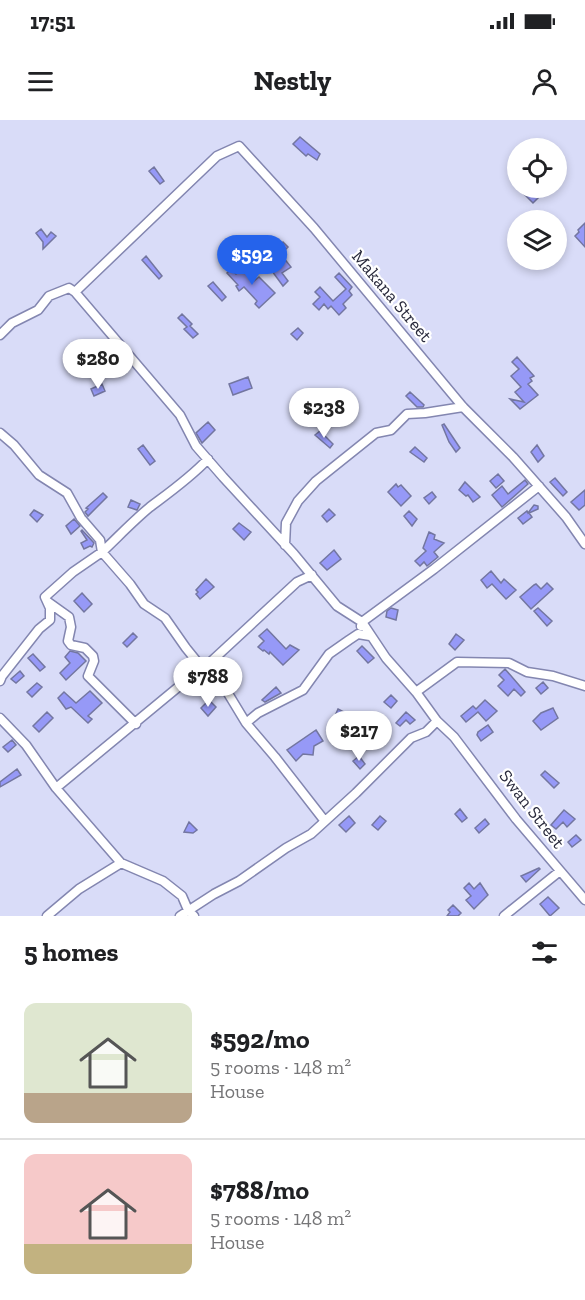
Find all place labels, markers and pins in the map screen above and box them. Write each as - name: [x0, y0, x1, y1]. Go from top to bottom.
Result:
- pin: $592: [216, 235, 288, 286]
- pin: $280: [62, 339, 134, 390]
- pin: $238: [288, 388, 360, 439]
- pin: $788: [172, 657, 244, 708]
- pin: $217: [323, 711, 395, 762]

